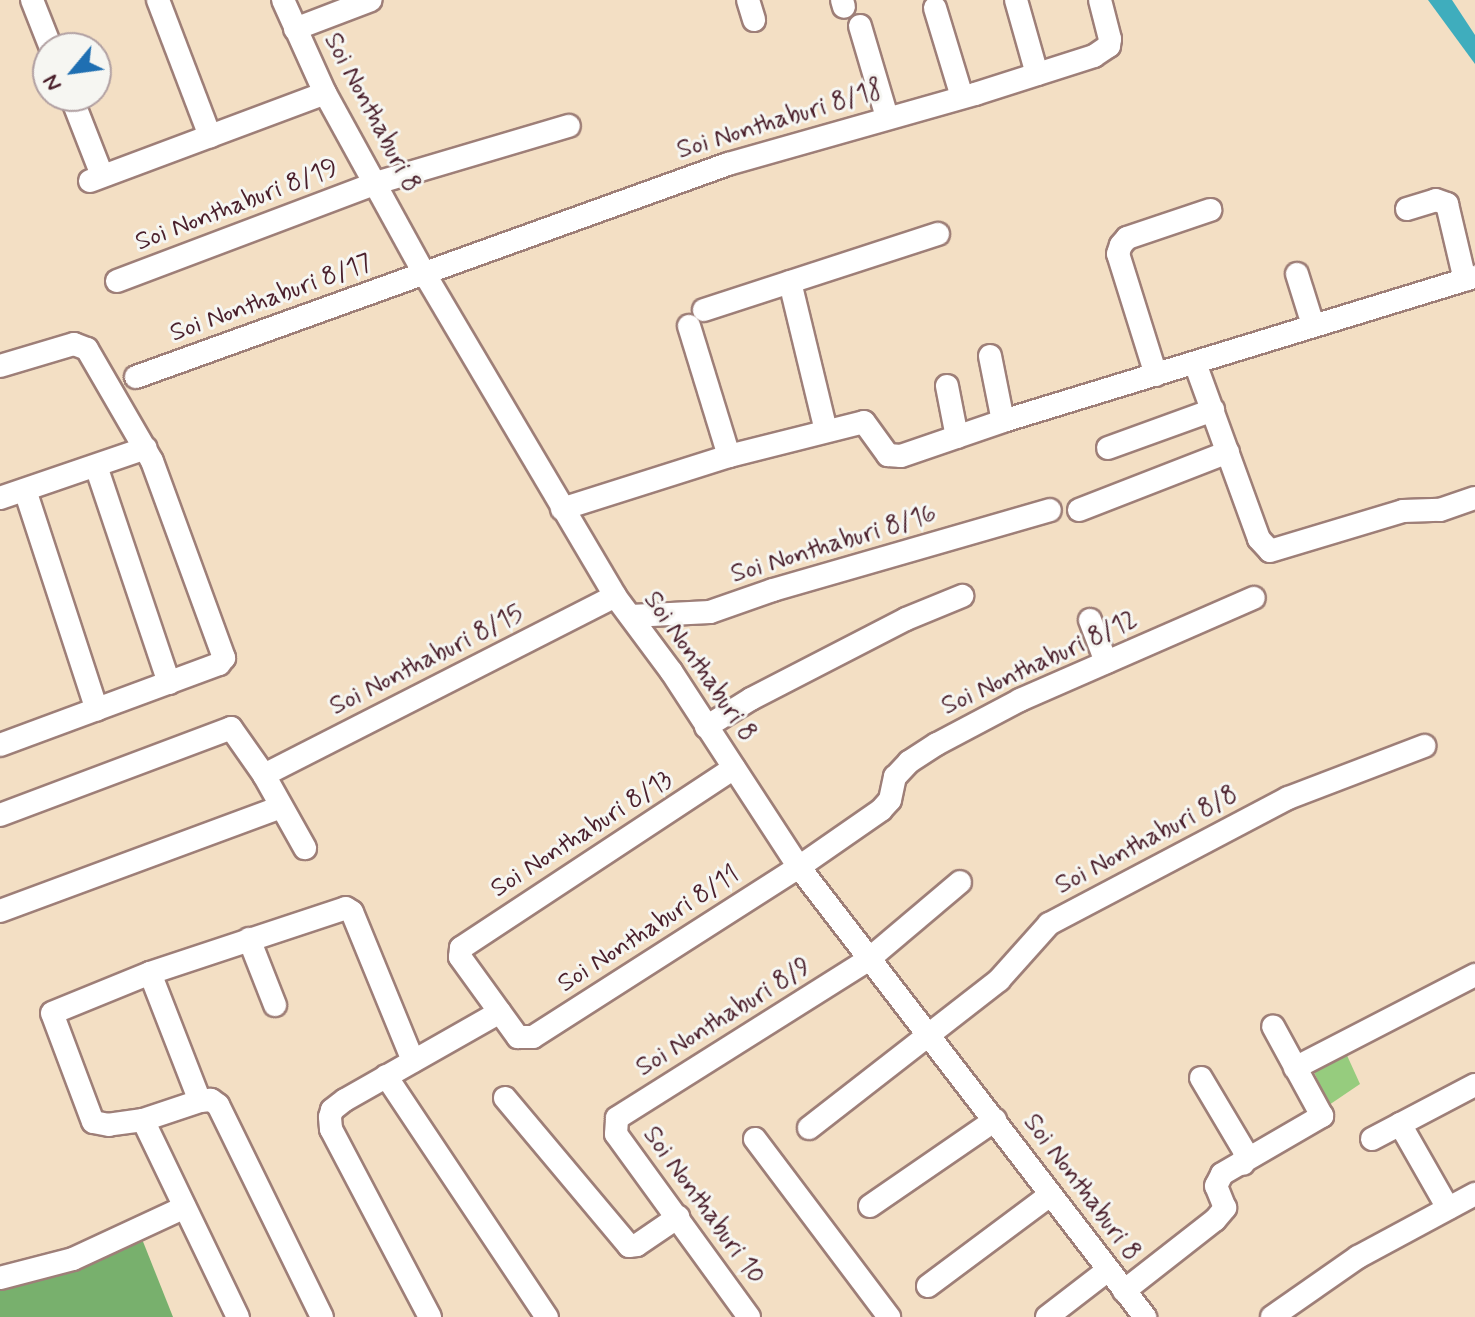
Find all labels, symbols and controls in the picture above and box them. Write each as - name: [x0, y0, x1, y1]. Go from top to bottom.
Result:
- street label: Soi Nonthaburi 8: [316, 27, 426, 199]
- north arrow: [32, 32, 112, 112]
- text: N: [37, 69, 69, 96]
- street label: Soi Nonthaburi 8/18: [673, 75, 887, 167]
- street label: Soi Nonthaburi 8/19: [131, 153, 343, 259]
- street label: Soi Nonthaburi 8/17: [165, 248, 377, 350]
- street label: Soi Nonthaburi 8/16: [727, 499, 941, 591]
- street label: Soi Nonthaburi 8: [635, 585, 763, 749]
- street label: Soi Nonthaburi 8/15: [325, 599, 529, 723]
- street label: Soi Nonthaburi 8/12: [936, 605, 1144, 723]
- street label: Soi Nonthaburi 8/13: [485, 764, 679, 906]
- street label: Soi Nonthaburi 8/8: [1050, 780, 1244, 902]
- street label: Soi Nonthaburi 8/11: [552, 859, 746, 1001]
- street label: Soi Nonthaburi 8/9: [630, 951, 818, 1085]
- street label: Soi Nonthaburi 8: [1015, 1108, 1147, 1268]
- street label: Soi Nonthaburi 10: [635, 1120, 771, 1292]

